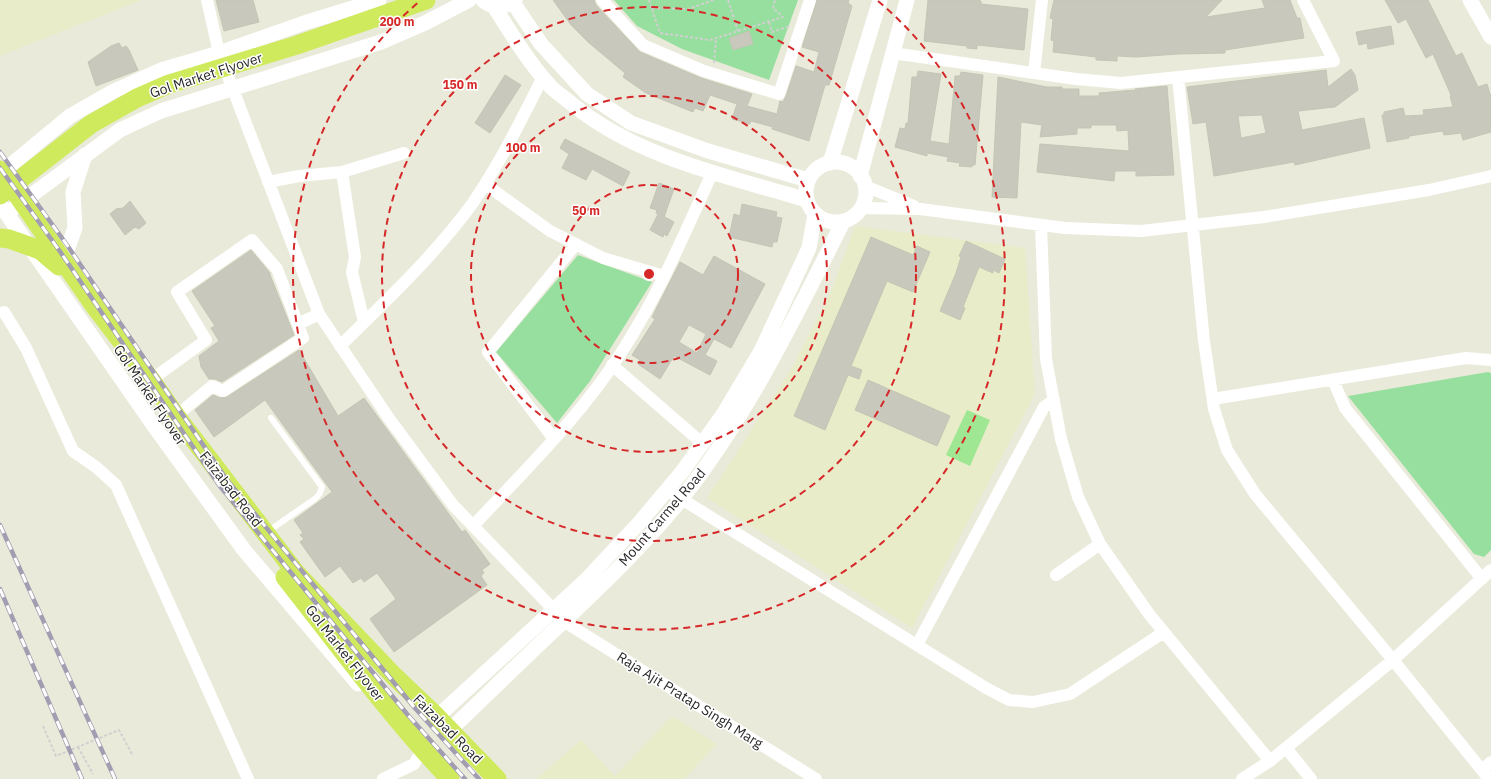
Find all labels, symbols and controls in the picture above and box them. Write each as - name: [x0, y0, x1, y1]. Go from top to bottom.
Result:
- text: 200 m: [379, 14, 415, 29]
- street label: Gol Market Flyover: [147, 48, 265, 102]
- text: 150 m: [442, 77, 478, 92]
- text: 100 m: [505, 140, 541, 155]
- text: 50 m: [572, 203, 600, 218]
- centre of rings: [642, 267, 656, 281]
- street label: Gol Market Flyover: [110, 341, 190, 449]
- street label: Faizabad Road: [196, 447, 266, 531]
- street label: Mount Carmel Road: [615, 464, 709, 570]
- street label: Gol Market Flyover: [302, 601, 388, 705]
- street label: Raja Ajit Pratap Singh Marg: [614, 648, 767, 753]
- street label: Faizabad Road: [409, 690, 487, 768]

